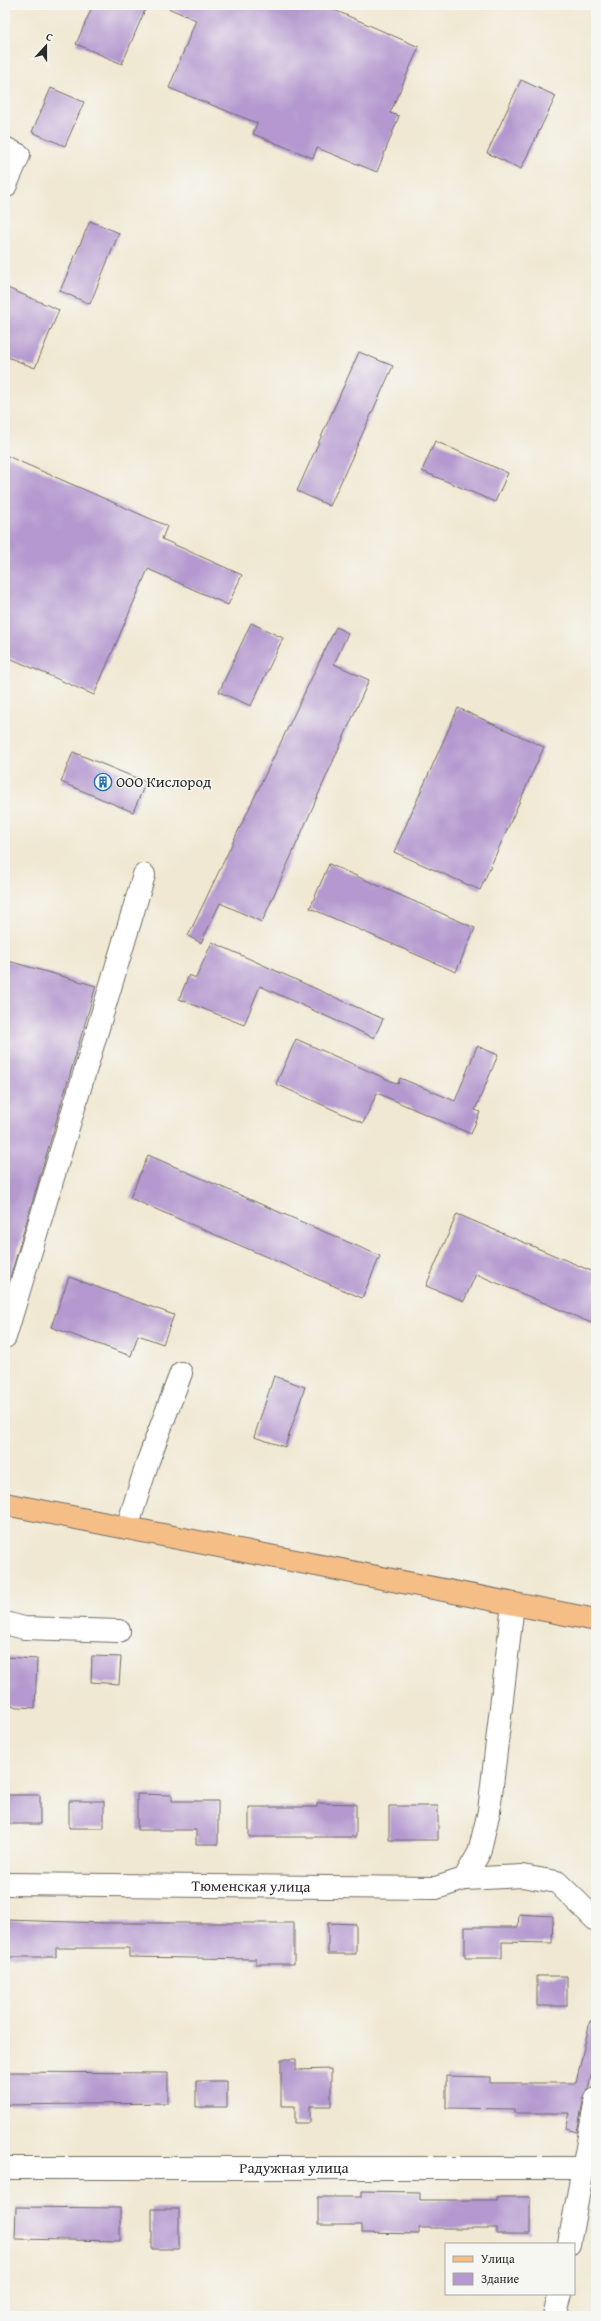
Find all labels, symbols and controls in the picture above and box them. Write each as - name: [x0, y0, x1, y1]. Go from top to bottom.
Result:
- north arrow: [26, 26, 66, 66]
- text: С: [44, 28, 55, 45]
- place label: ООО Кислород: [116, 771, 211, 792]
- building icon: ООО Кислород: [93, 772, 113, 792]
- street label: Тюменская улица: [191, 1875, 311, 1897]
- street label: Радужная улица: [239, 2157, 350, 2178]
- legend: [445, 2243, 575, 2295]
- text: Улица: [481, 2250, 515, 2267]
- text: Здание: [481, 2270, 520, 2287]

